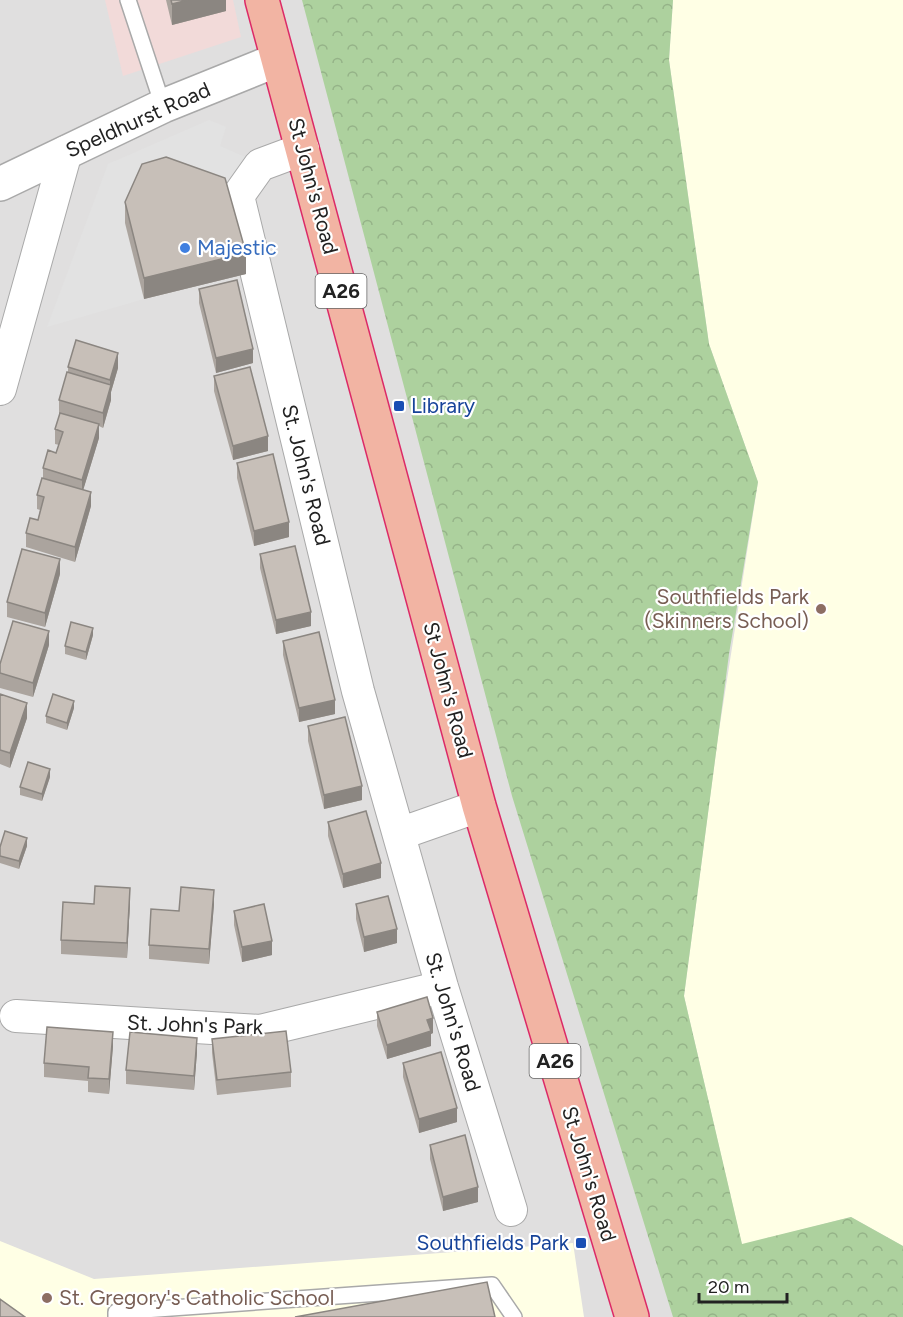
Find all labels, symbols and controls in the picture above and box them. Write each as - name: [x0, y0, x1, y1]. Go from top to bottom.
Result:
- street label: Speldhurst Road: [62, 77, 214, 163]
- street label: St John's Road: [283, 115, 344, 257]
- place label: Majestic: [197, 235, 277, 260]
- marker: Majestic: [178, 241, 192, 255]
- road number: A26: [316, 274, 366, 308]
- place label: Library: [411, 393, 475, 418]
- marker: Library: [392, 399, 406, 413]
- street label: St. John's Road: [277, 402, 336, 548]
- place label: Southfields Park (Skinners School): [644, 584, 810, 633]
- marker: Southfields Park (Skinners School): [814, 602, 828, 616]
- street label: St John's Road: [418, 619, 479, 761]
- street label: St. John's Road: [420, 949, 487, 1095]
- street label: St. John's Park: [127, 1010, 264, 1039]
- road number: A26: [530, 1044, 580, 1078]
- street label: St John's Road: [557, 1103, 622, 1244]
- place label: Southfields Park: [417, 1230, 570, 1255]
- marker: Southfields Park: [574, 1236, 588, 1250]
- scale bar: [699, 1266, 788, 1304]
- text: 20 m: [708, 1276, 749, 1298]
- place label: St. Gregory's Catholic School: [59, 1285, 334, 1310]
- marker: St. Gregory's Catholic School: [40, 1291, 54, 1305]

